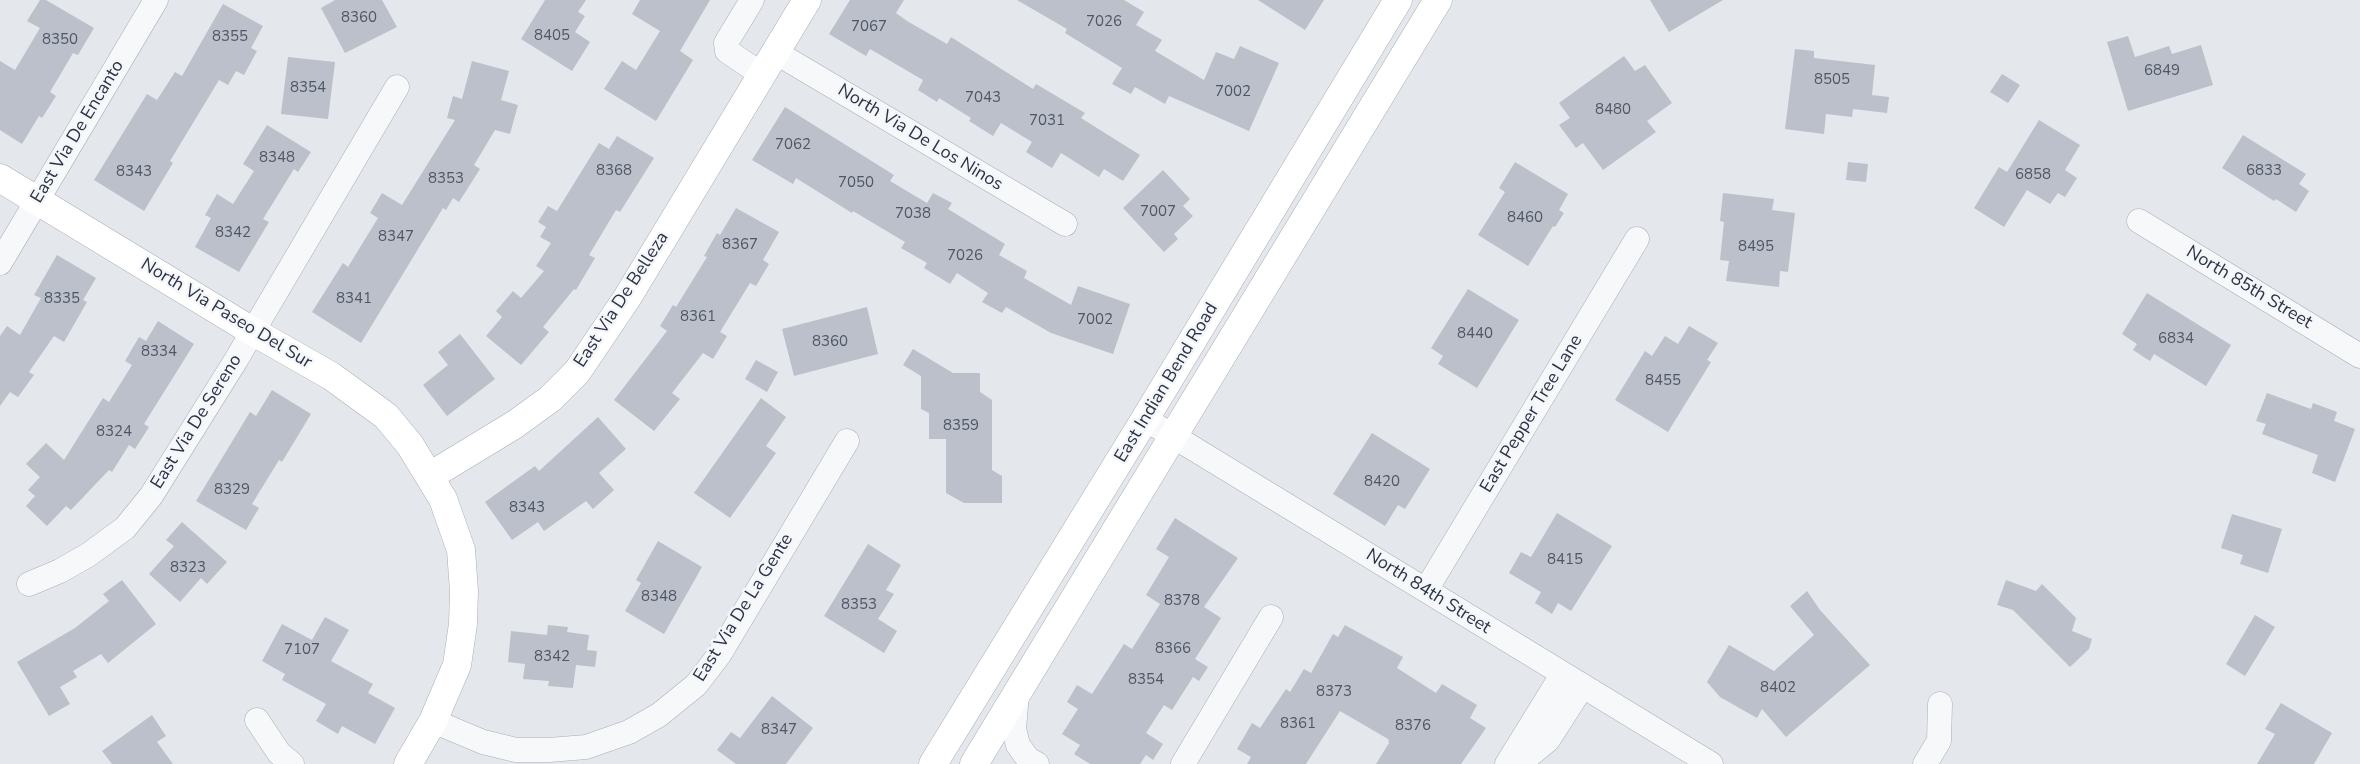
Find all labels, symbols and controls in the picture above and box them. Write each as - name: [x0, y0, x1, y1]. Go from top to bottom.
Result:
- house number: 8360: [341, 9, 377, 27]
- house number: 7026: [1086, 13, 1122, 31]
- house number: 7067: [851, 18, 887, 36]
- house number: 8405: [534, 27, 570, 45]
- house number: 8355: [212, 28, 248, 46]
- house number: 8350: [42, 31, 78, 49]
- street label: East Via De Encanto: [27, 57, 129, 207]
- house number: 6849: [2144, 62, 2180, 80]
- house number: 8505: [1814, 71, 1850, 89]
- house number: 8354: [290, 79, 326, 97]
- street label: North Via De Los Ninos: [833, 80, 1007, 196]
- house number: 7002: [1215, 83, 1251, 101]
- house number: 7043: [965, 89, 1001, 107]
- house number: 8480: [1595, 101, 1631, 119]
- house number: 7031: [1029, 112, 1065, 130]
- house number: 7062: [775, 136, 811, 154]
- house number: 8348: [259, 149, 295, 167]
- house number: 8368: [596, 162, 632, 180]
- house number: 6833: [2246, 162, 2282, 180]
- house number: 8343: [116, 163, 152, 181]
- house number: 6858: [2015, 166, 2051, 184]
- house number: 8353: [428, 170, 464, 188]
- house number: 7050: [838, 174, 874, 192]
- house number: 7007: [1140, 203, 1176, 221]
- house number: 7038: [895, 205, 931, 223]
- house number: 8460: [1507, 209, 1543, 227]
- house number: 8342: [215, 224, 251, 242]
- house number: 8347: [378, 228, 414, 246]
- street label: East Via De Belleza: [570, 228, 674, 372]
- house number: 8367: [722, 236, 758, 254]
- house number: 8495: [1738, 238, 1774, 256]
- street label: North 85th Street: [2182, 242, 2316, 334]
- house number: 7026: [947, 247, 983, 265]
- street label: North Via Paseo Del Sur: [136, 254, 316, 374]
- house number: 8335: [44, 290, 80, 308]
- house number: 8341: [336, 290, 372, 308]
- street label: East Indian Bend Road: [1111, 299, 1223, 467]
- house number: 8361: [680, 308, 716, 326]
- house number: 7002: [1077, 311, 1113, 329]
- house number: 8440: [1457, 325, 1493, 343]
- house number: 6834: [2158, 330, 2194, 348]
- street label: East Pepper Tree Lane: [1476, 331, 1588, 497]
- house number: 8360: [812, 333, 848, 351]
- house number: 8334: [141, 343, 177, 361]
- street label: East Via De Sereno: [147, 351, 247, 493]
- house number: 8455: [1645, 372, 1681, 390]
- house number: 8359: [943, 417, 979, 435]
- house number: 8324: [96, 423, 132, 441]
- house number: 8420: [1364, 473, 1400, 491]
- house number: 8329: [214, 481, 250, 499]
- house number: 8343: [509, 499, 545, 517]
- street label: East Via De La Gente: [690, 530, 798, 686]
- street label: North 84th Street: [1362, 545, 1494, 639]
- house number: 8415: [1547, 551, 1583, 569]
- house number: 8323: [170, 559, 206, 577]
- house number: 8348: [641, 588, 677, 606]
- house number: 8378: [1164, 592, 1200, 610]
- house number: 8353: [841, 596, 877, 614]
- house number: 8366: [1155, 640, 1191, 658]
- house number: 7107: [284, 641, 320, 659]
- house number: 8342: [534, 648, 570, 666]
- house number: 8354: [1128, 671, 1164, 689]
- house number: 8402: [1760, 679, 1796, 697]
- house number: 8373: [1316, 683, 1352, 701]
- house number: 8361: [1280, 715, 1316, 733]
- house number: 8376: [1395, 717, 1431, 735]
- house number: 8347: [761, 721, 797, 739]

